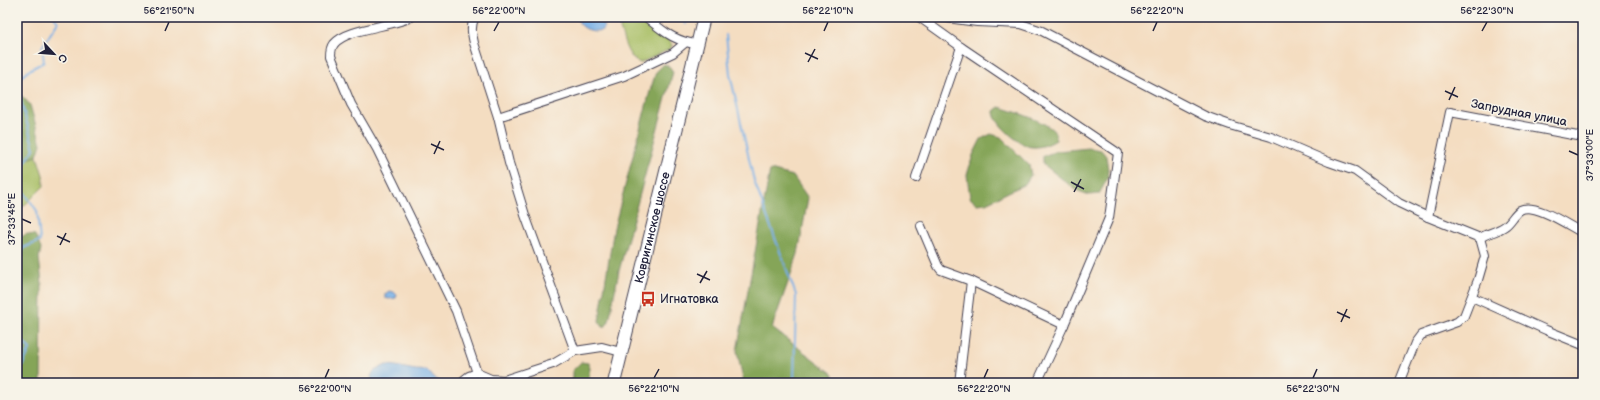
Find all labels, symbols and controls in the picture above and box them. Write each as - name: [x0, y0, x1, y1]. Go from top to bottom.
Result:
- text: 56°21'50"N: [144, 5, 194, 17]
- text: 56°22'00"N: [472, 5, 526, 17]
- text: 56°22'10"N: [802, 5, 854, 17]
- text: 56°22'20"N: [1130, 5, 1184, 17]
- text: 56°22'30"N: [1460, 5, 1514, 17]
- north arrow: [34, 34, 74, 74]
- text: С: [55, 52, 70, 65]
- street label: Запрудная улица: [1470, 96, 1568, 130]
- text: 37°33'00"E: [1584, 128, 1596, 181]
- street label: Ковригинское шоссе: [631, 170, 673, 285]
- text: 37°33'45"E: [6, 192, 18, 245]
- bus stop icon: Игнатовка: [639, 290, 657, 308]
- place label: Игнатовка: [660, 292, 719, 307]
- text: 56°22'00"N: [298, 383, 352, 395]
- text: 56°22'10"N: [628, 383, 680, 395]
- text: 56°22'20"N: [957, 383, 1011, 395]
- text: 56°22'30"N: [1286, 383, 1340, 395]

